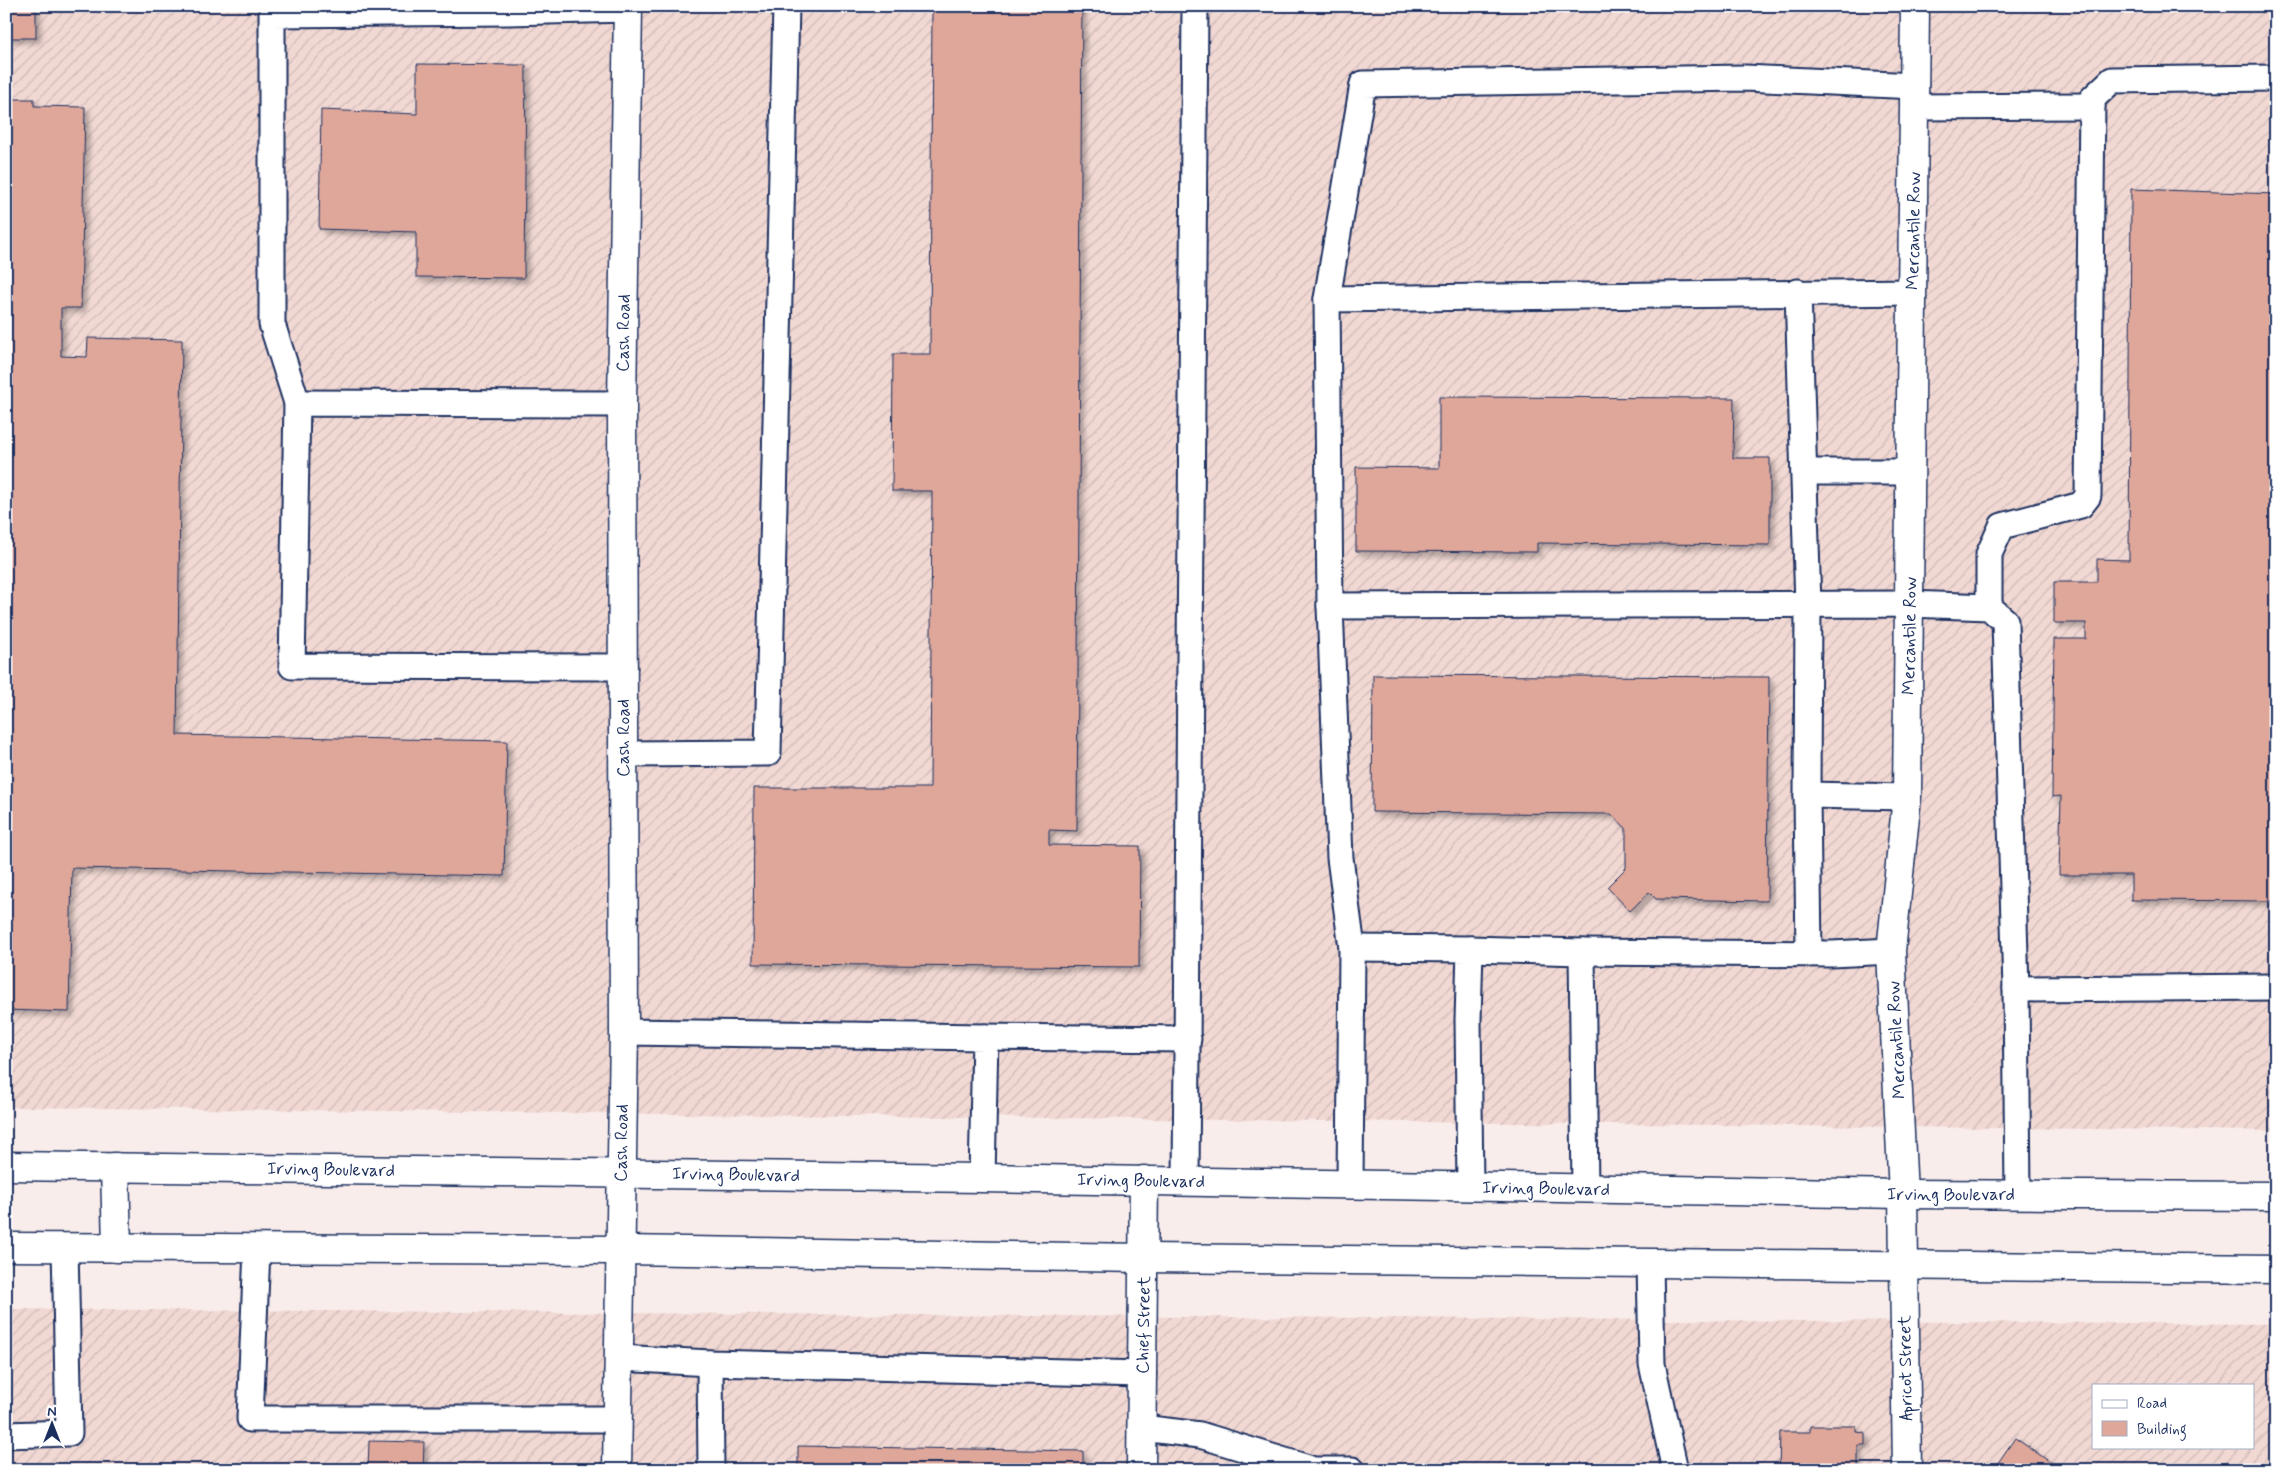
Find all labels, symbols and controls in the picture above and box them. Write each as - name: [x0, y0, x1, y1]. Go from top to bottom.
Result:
- street label: Mercantile Row: [1901, 172, 1927, 290]
- street label: Cash Road: [611, 294, 637, 372]
- street label: Mercantile Row: [1897, 577, 1923, 695]
- street label: Cash Road: [612, 699, 636, 777]
- street label: Mercantile Row: [1882, 980, 1912, 1100]
- street label: Cash Road: [609, 1104, 635, 1182]
- street label: Irving Boulevard: [267, 1157, 395, 1183]
- street label: Irving Boulevard: [672, 1162, 800, 1188]
- street label: Irving Boulevard: [1077, 1168, 1205, 1194]
- street label: Irving Boulevard: [1482, 1176, 1610, 1202]
- street label: Irving Boulevard: [1887, 1183, 2015, 1207]
- street label: Chief Street: [1131, 1276, 1157, 1374]
- street label: Apricot Street: [1893, 1315, 1920, 1421]
- legend: [2092, 1384, 2254, 1448]
- text: Road: [2137, 1394, 2167, 1414]
- north arrow: [28, 1398, 78, 1448]
- text: N: [47, 1403, 57, 1421]
- text: Building: [2137, 1420, 2187, 1441]

